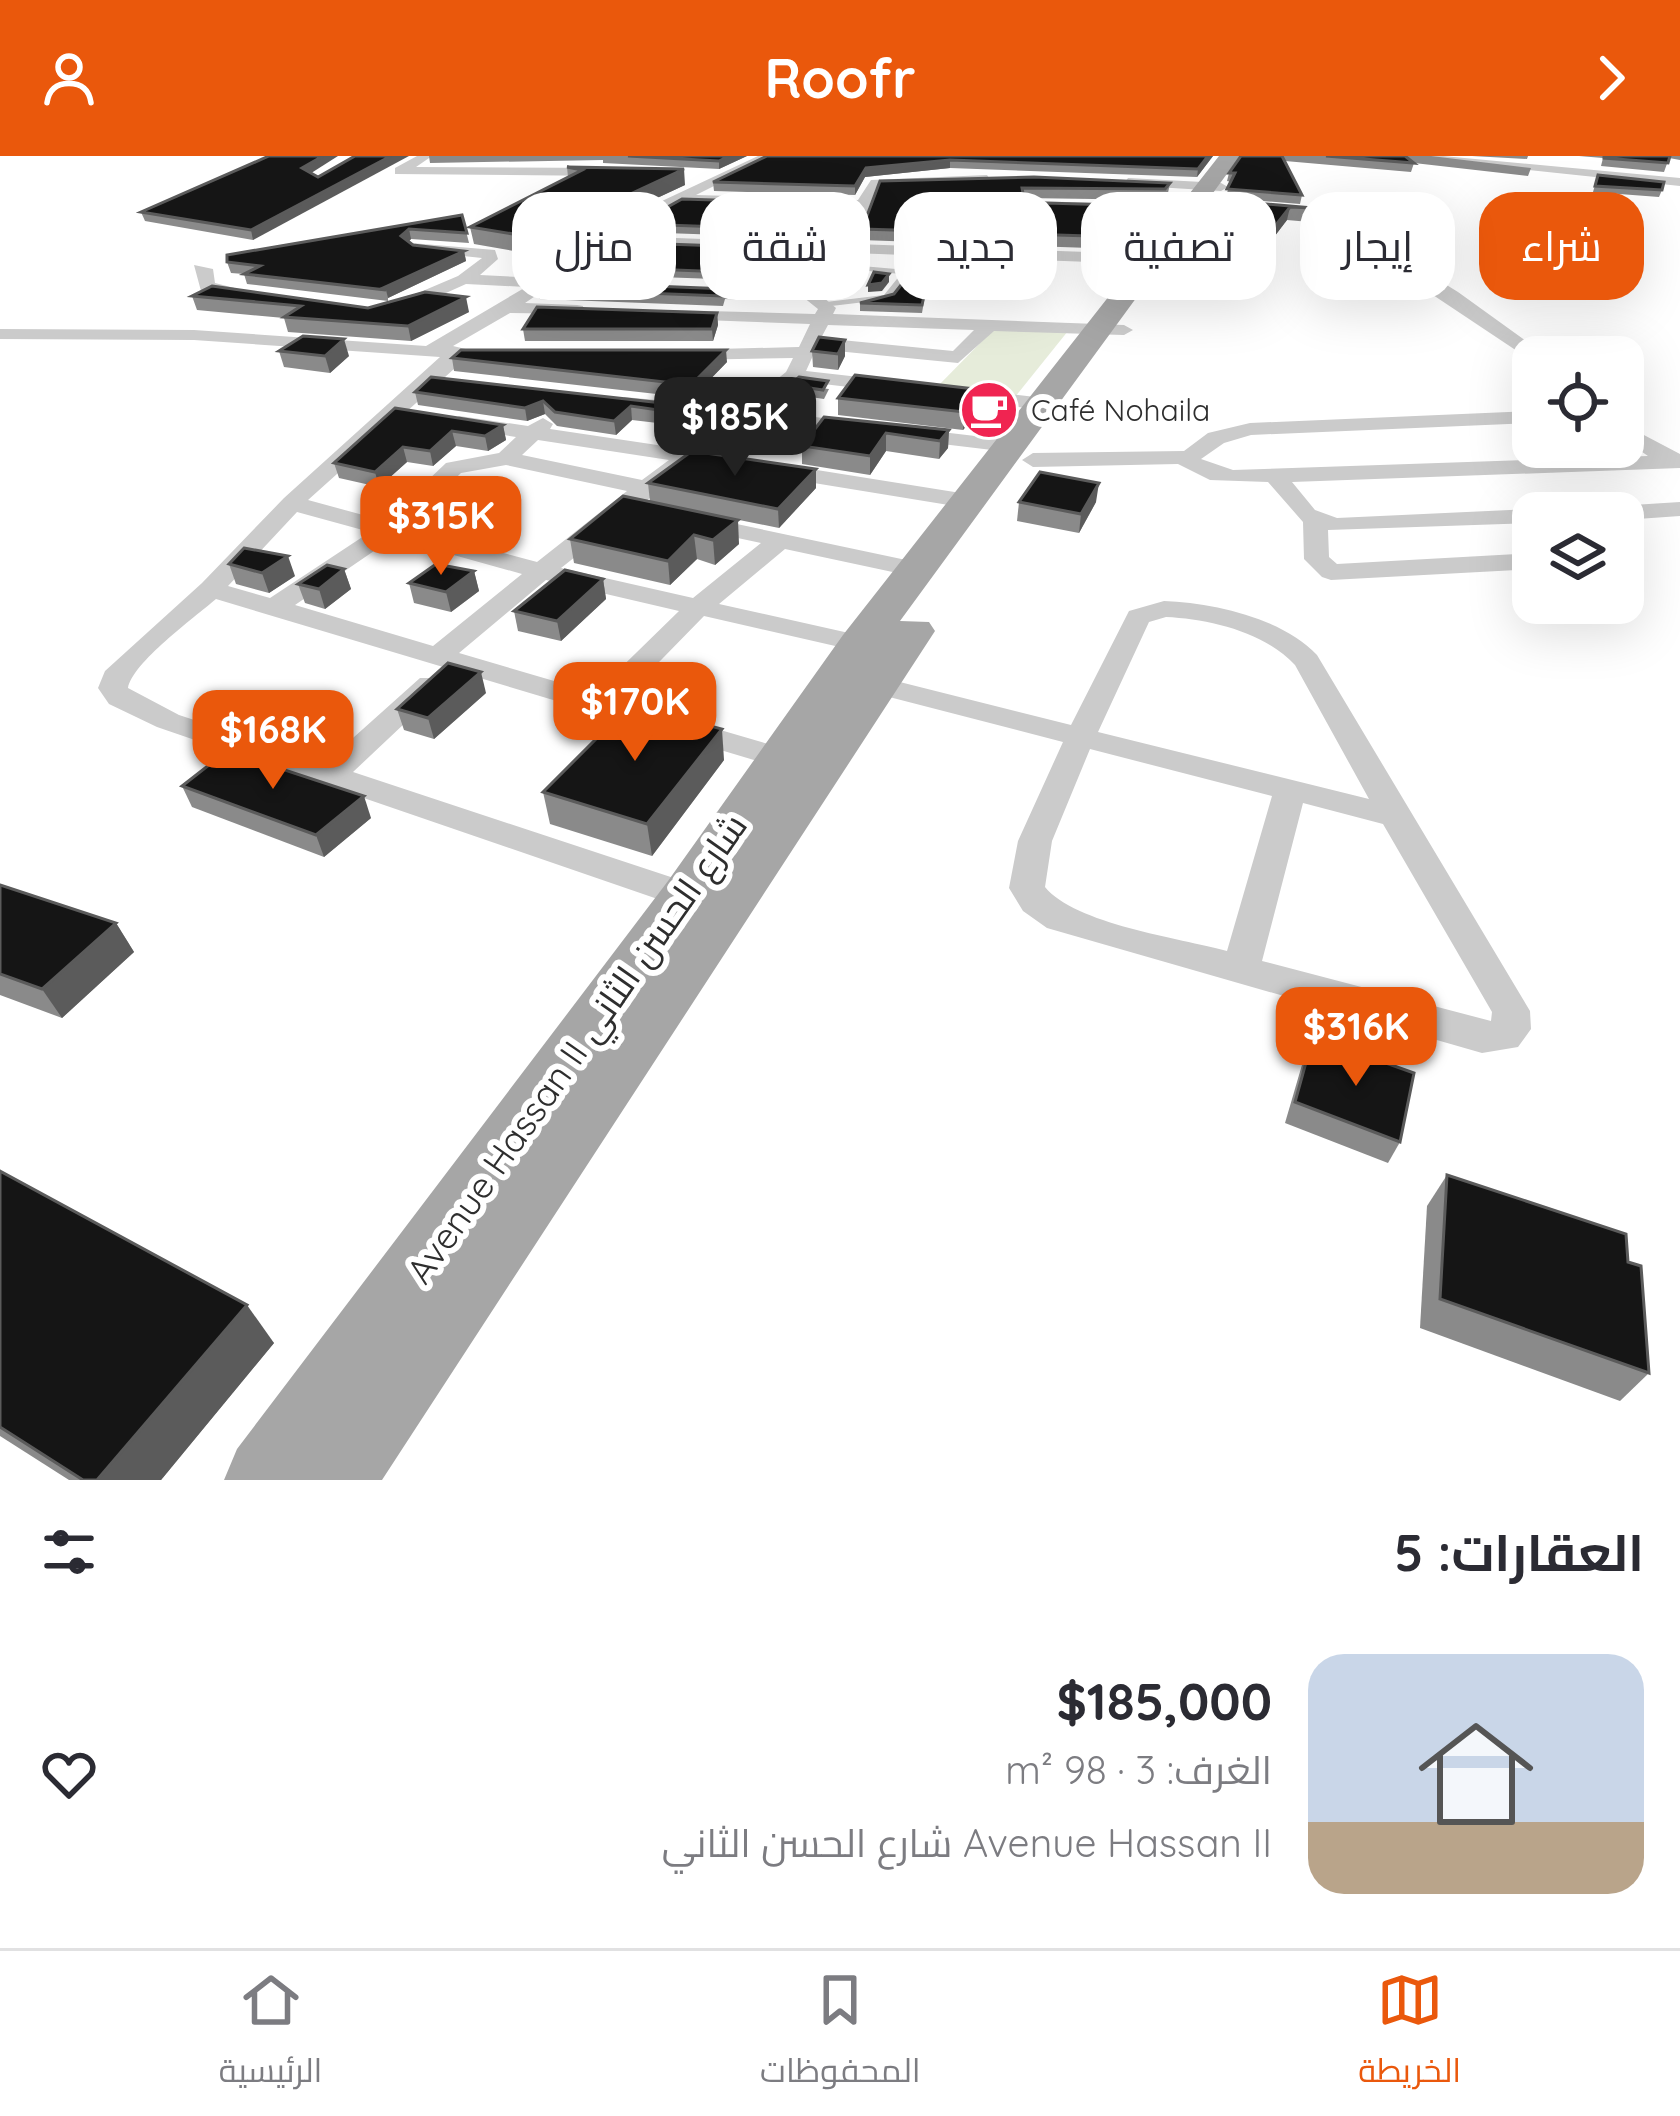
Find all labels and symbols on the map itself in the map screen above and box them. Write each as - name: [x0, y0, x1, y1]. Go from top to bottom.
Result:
- pin: $185K: [651, 377, 819, 479]
- cafe icon: Café Nohaila: [958, 379, 1020, 441]
- place label: Café Nohaila: [1031, 391, 1210, 429]
- pin: $315K: [357, 476, 525, 578]
- pin: $170K: [551, 662, 719, 764]
- pin: $168K: [189, 690, 357, 792]
- street label: Avenue Hassan II شارع الحسن الثاني: [396, 804, 762, 1296]
- pin: $316K: [1272, 987, 1440, 1089]

